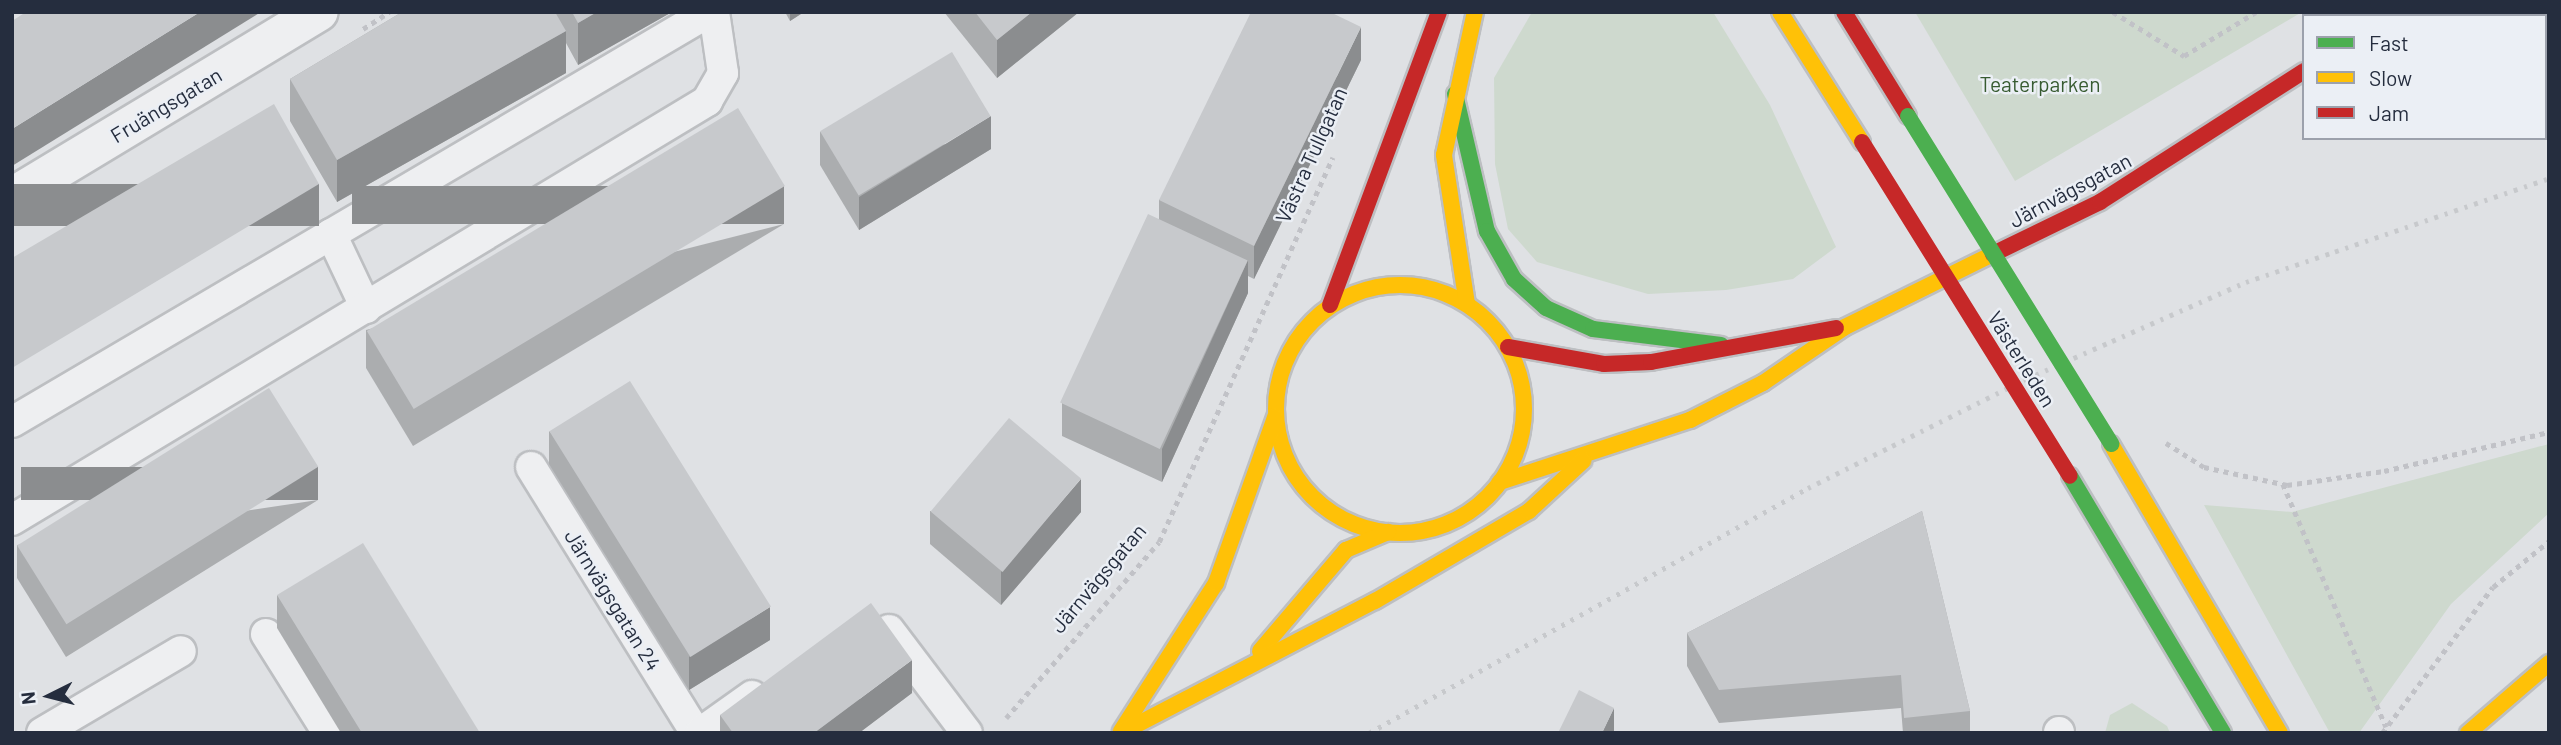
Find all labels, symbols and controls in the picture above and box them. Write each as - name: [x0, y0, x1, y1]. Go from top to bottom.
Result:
- legend: [2302, 14, 2547, 140]
- text: Fast: [2369, 30, 2409, 55]
- street label: Fruängsgatan: [106, 62, 226, 148]
- text: Slow: [2369, 65, 2412, 90]
- park label: Teaterparken: [1980, 71, 2100, 97]
- street label: Västra Tullgatan: [1270, 83, 1352, 227]
- text: Jam: [2369, 100, 2409, 125]
- street label: Järnvägsgatan: [2005, 147, 2135, 233]
- street label: Västerleden: [1983, 306, 2061, 412]
- street label: Järnvägsgatan: [1045, 518, 1151, 638]
- street label: Järnvägsgatan 24: [559, 525, 667, 675]
- north arrow: [14, 661, 84, 731]
- text: N: [16, 691, 40, 706]

